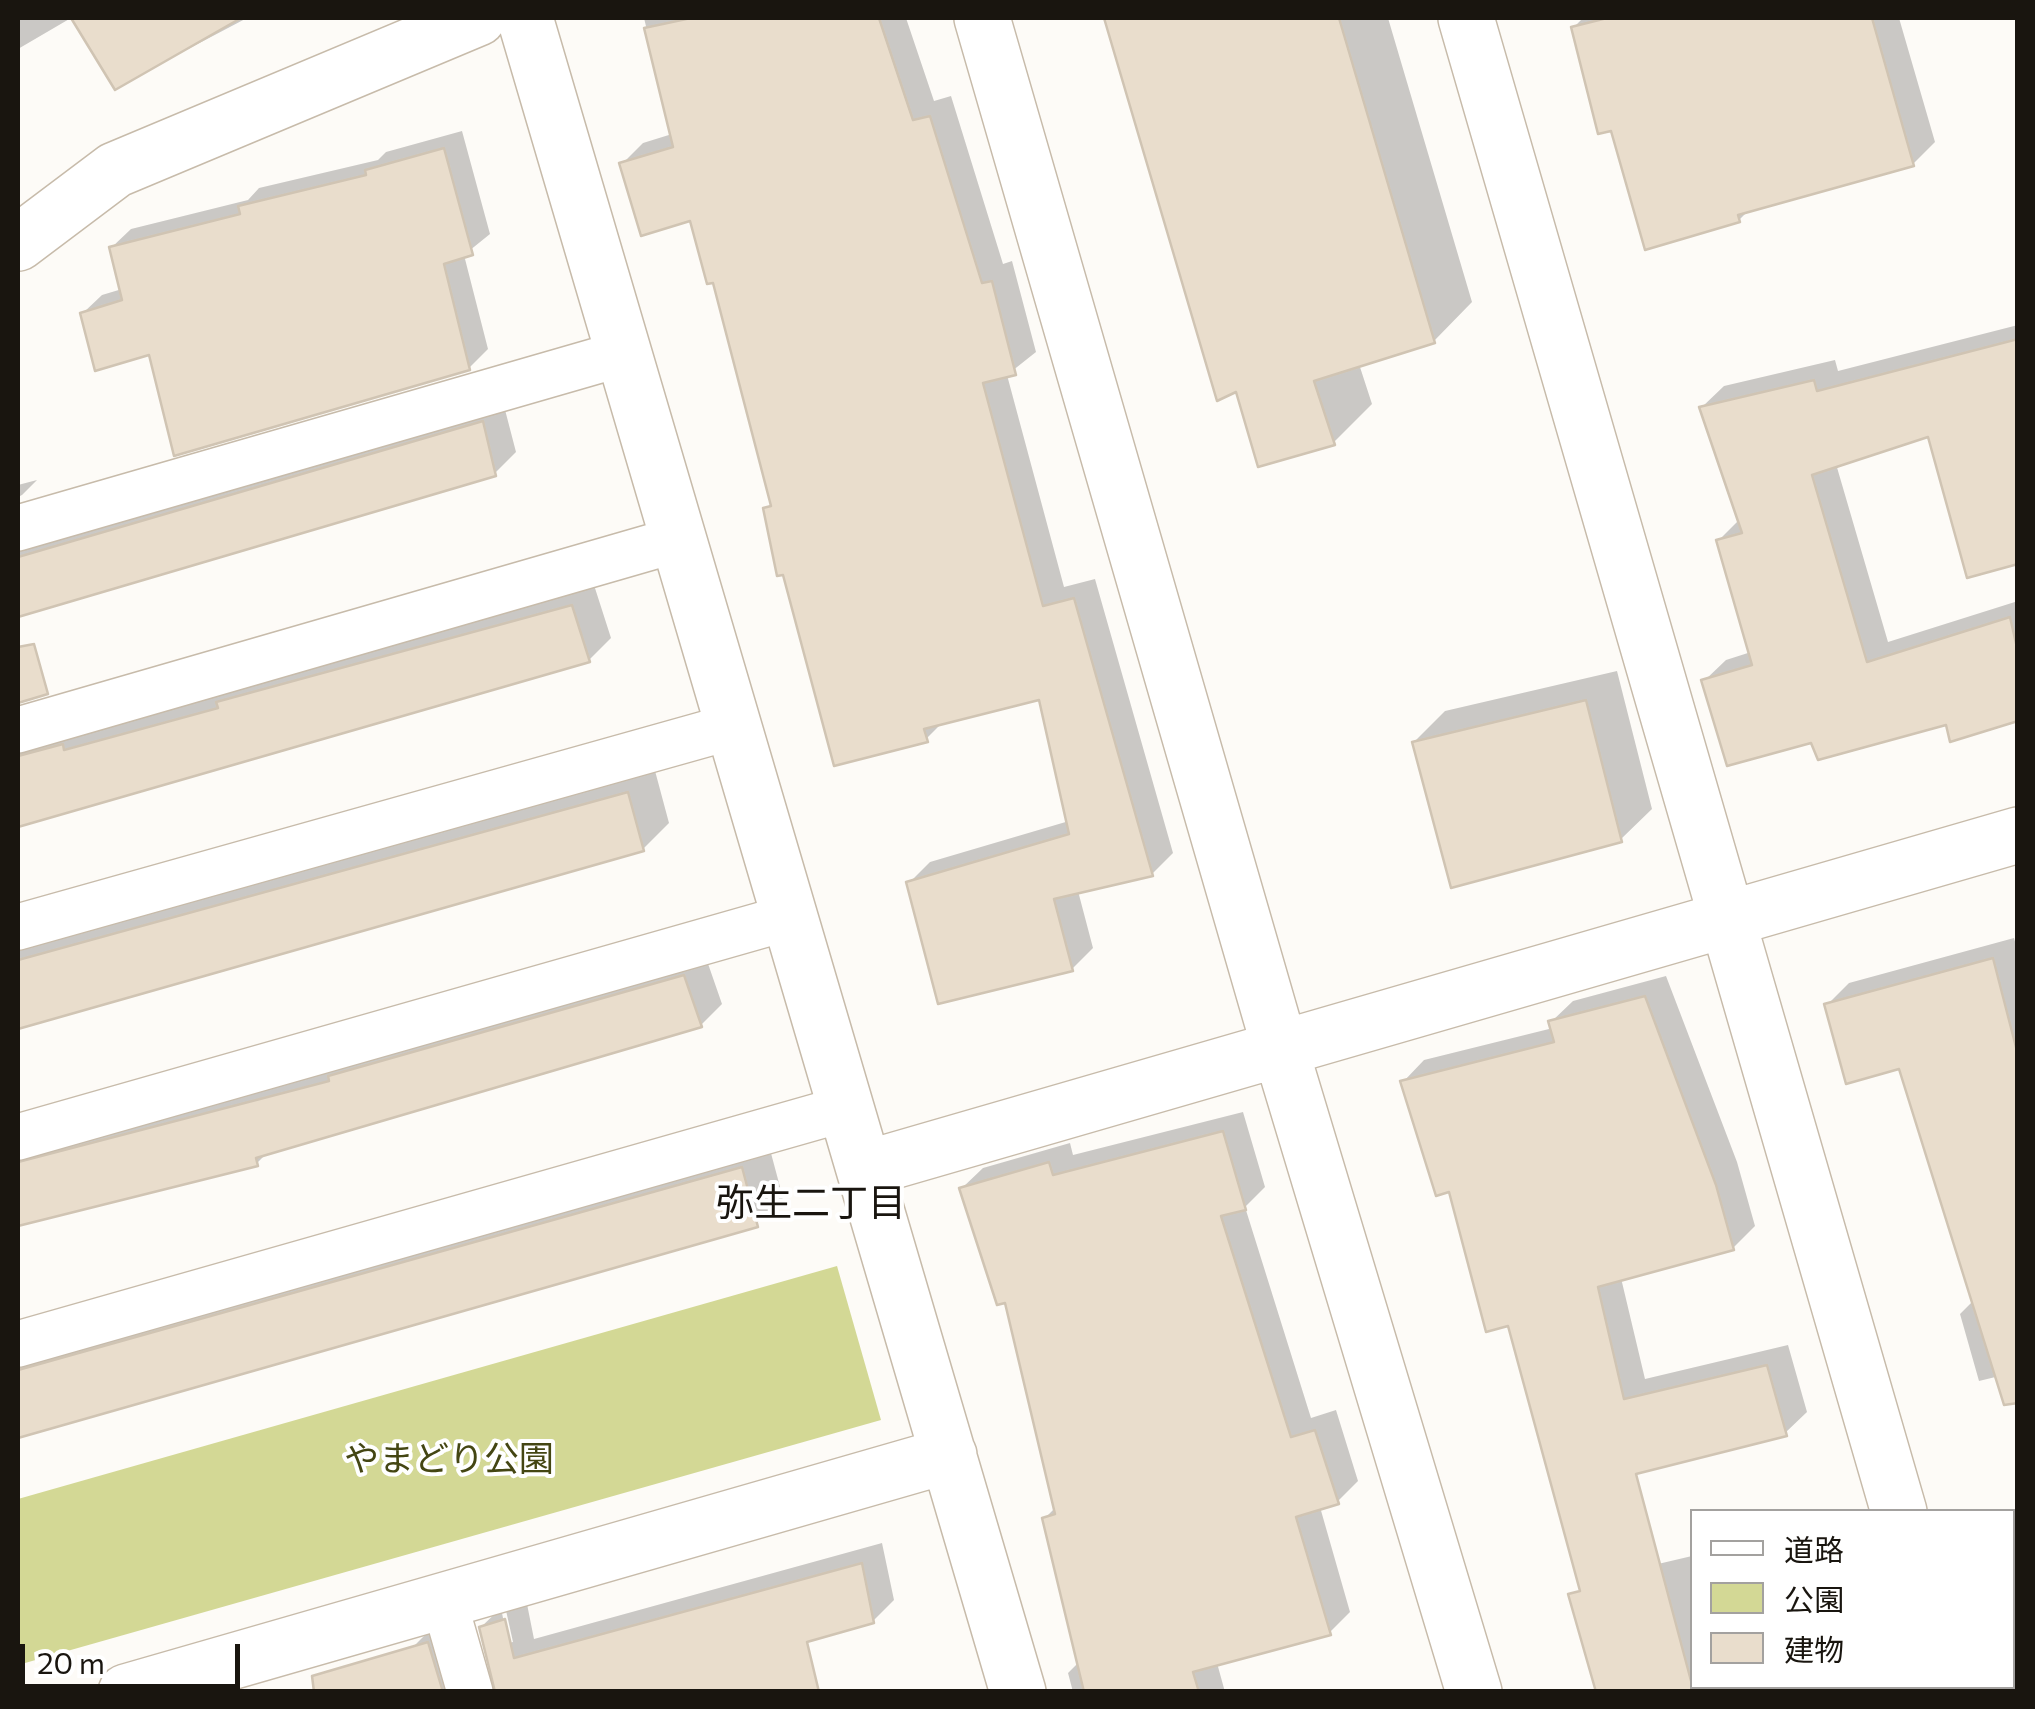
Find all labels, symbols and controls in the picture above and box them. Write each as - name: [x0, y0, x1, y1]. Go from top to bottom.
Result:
- district label: 弥生二丁目: [716, 1180, 906, 1226]
- park label: やまどり公園: [344, 1438, 554, 1480]
- legend: [1690, 1509, 2015, 1689]
- text: 道路: [1784, 1530, 1844, 1567]
- text: 公園: [1784, 1580, 1844, 1617]
- scale bar: [25, 1624, 245, 1686]
- text: 建物: [1784, 1630, 1844, 1667]
- text: 20 m: [37, 1643, 105, 1680]

